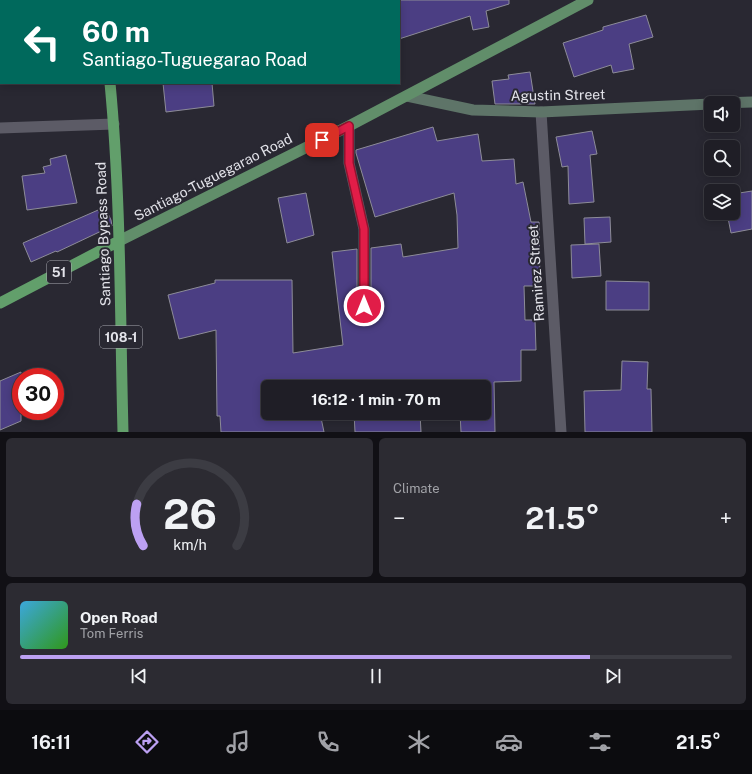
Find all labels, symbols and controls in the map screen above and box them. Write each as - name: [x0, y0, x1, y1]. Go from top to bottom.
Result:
- text: 60 m: [82, 15, 150, 48]
- icon: left: [16, 16, 68, 68]
- text: Santiago-Tuguegarao Road: [82, 49, 307, 70]
- street label: Agustin Street: [511, 86, 605, 104]
- map controls: [704, 96, 740, 220]
- button: sound: [704, 96, 740, 132]
- pin: [305, 123, 339, 157]
- icon: arrive: [311, 129, 333, 151]
- street label: Santiago-Tuguegarao Road: [131, 130, 295, 224]
- button: search: [704, 140, 740, 176]
- street label: Santiago Bypass Road: [92, 161, 114, 307]
- button: layers: [704, 184, 740, 220]
- street label: Ramirez Street: [525, 224, 547, 322]
- road number: 51: [47, 261, 71, 283]
- position arrow: [343, 285, 385, 327]
- road number: 108-1: [100, 326, 142, 348]
- speed limit sign: 30: [12, 368, 64, 420]
- text: 16:12 · 1 min · 70 m: [311, 391, 441, 408]
- text: Climate: [393, 481, 440, 496]
- text: 26: [163, 488, 216, 537]
- text: 21.5°: [525, 500, 600, 536]
- text: −: [393, 505, 405, 531]
- text: +: [720, 505, 732, 531]
- text: km/h: [173, 535, 206, 552]
- text: Open Road: [80, 609, 158, 626]
- text: Tom Ferris: [80, 626, 143, 641]
- icon: previous: [128, 665, 150, 687]
- icon: pause: [365, 665, 387, 687]
- icon: next: [602, 665, 624, 687]
- icon: directions: [133, 728, 161, 756]
- icon: music: [224, 728, 252, 756]
- icon: phone: [314, 728, 342, 756]
- icon: climate: [405, 728, 433, 756]
- icon: car: [495, 728, 523, 756]
- icon: filters: [586, 728, 614, 756]
- text: 16:11: [31, 732, 71, 753]
- text: 21.5°: [676, 732, 721, 753]

